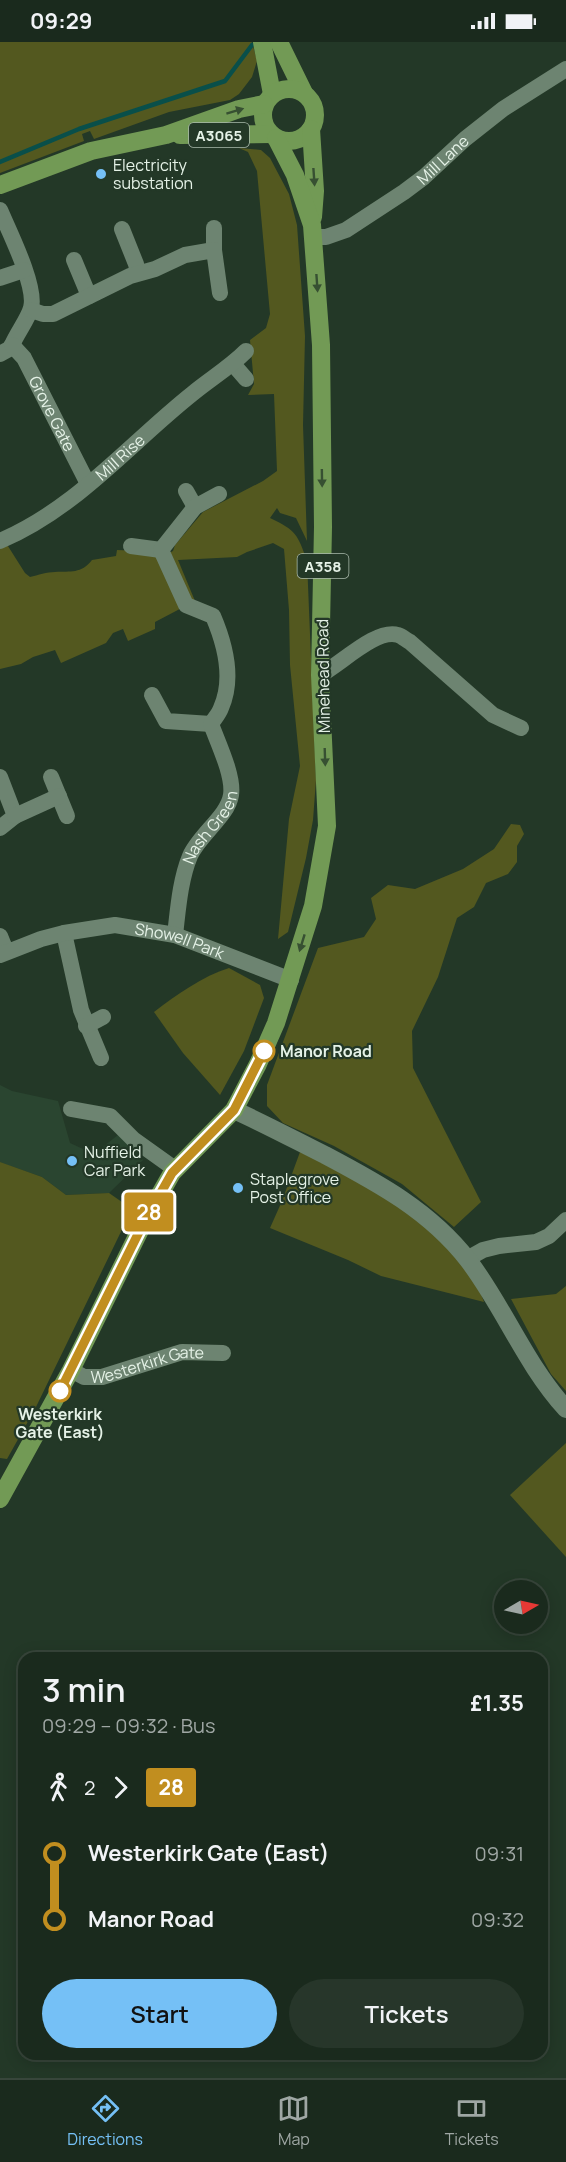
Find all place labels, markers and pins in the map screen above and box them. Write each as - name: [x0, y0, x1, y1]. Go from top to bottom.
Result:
- place label: Electricity substation: [113, 154, 193, 194]
- marker: Electricity substation: [94, 167, 108, 181]
- marker: Manor Road: [253, 1040, 275, 1062]
- place label: Manor Road: [280, 1040, 372, 1062]
- place label: Nuffield Car Park: [84, 1141, 146, 1181]
- marker: Nuffield Car Park: [65, 1154, 79, 1168]
- place label: Staplegrove Post Office: [250, 1168, 339, 1208]
- marker: Staplegrove Post Office: [231, 1181, 245, 1195]
- marker: Westerkirk Gate (East): [49, 1380, 71, 1402]
- place label: Westerkirk Gate (East): [16, 1403, 104, 1443]

